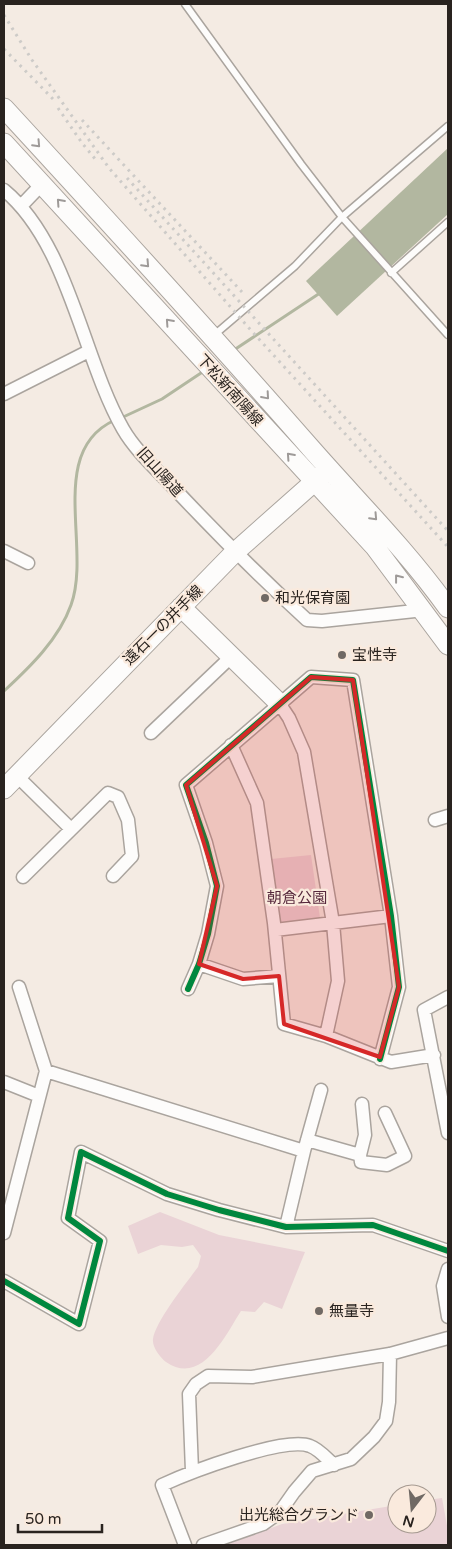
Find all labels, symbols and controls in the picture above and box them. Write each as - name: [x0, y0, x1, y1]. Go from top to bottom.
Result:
- one-way arrow: [31, 138, 40, 147]
- one-way arrow: [56, 198, 65, 207]
- one-way arrow: [140, 259, 149, 268]
- one-way arrow: [166, 319, 175, 328]
- street label: 下松新南陽線: [193, 351, 267, 429]
- one-way arrow: [260, 391, 269, 400]
- street label: 旧山陽道: [133, 444, 187, 500]
- one-way arrow: [287, 453, 296, 462]
- one-way arrow: [368, 512, 377, 521]
- one-way arrow: [395, 574, 404, 583]
- street label: 遠石一の井手線: [120, 582, 206, 668]
- place label: 和光保育園: [275, 589, 350, 607]
- marker: 和光保育園: [259, 592, 271, 604]
- place label: 宝性寺: [352, 646, 397, 664]
- marker: 宝性寺: [336, 649, 348, 661]
- park label: 朝倉公園: [267, 889, 327, 907]
- place label: 無量寺: [329, 1302, 374, 1320]
- marker: 無量寺: [313, 1305, 325, 1317]
- north arrow: [387, 1484, 437, 1534]
- scale bar: [18, 1502, 101, 1534]
- place label: 出光総合グランド: [239, 1506, 359, 1524]
- marker: 出光総合グランド: [363, 1509, 375, 1521]
- text: 50 m: [25, 1510, 62, 1528]
- text: N: [401, 1511, 416, 1531]

